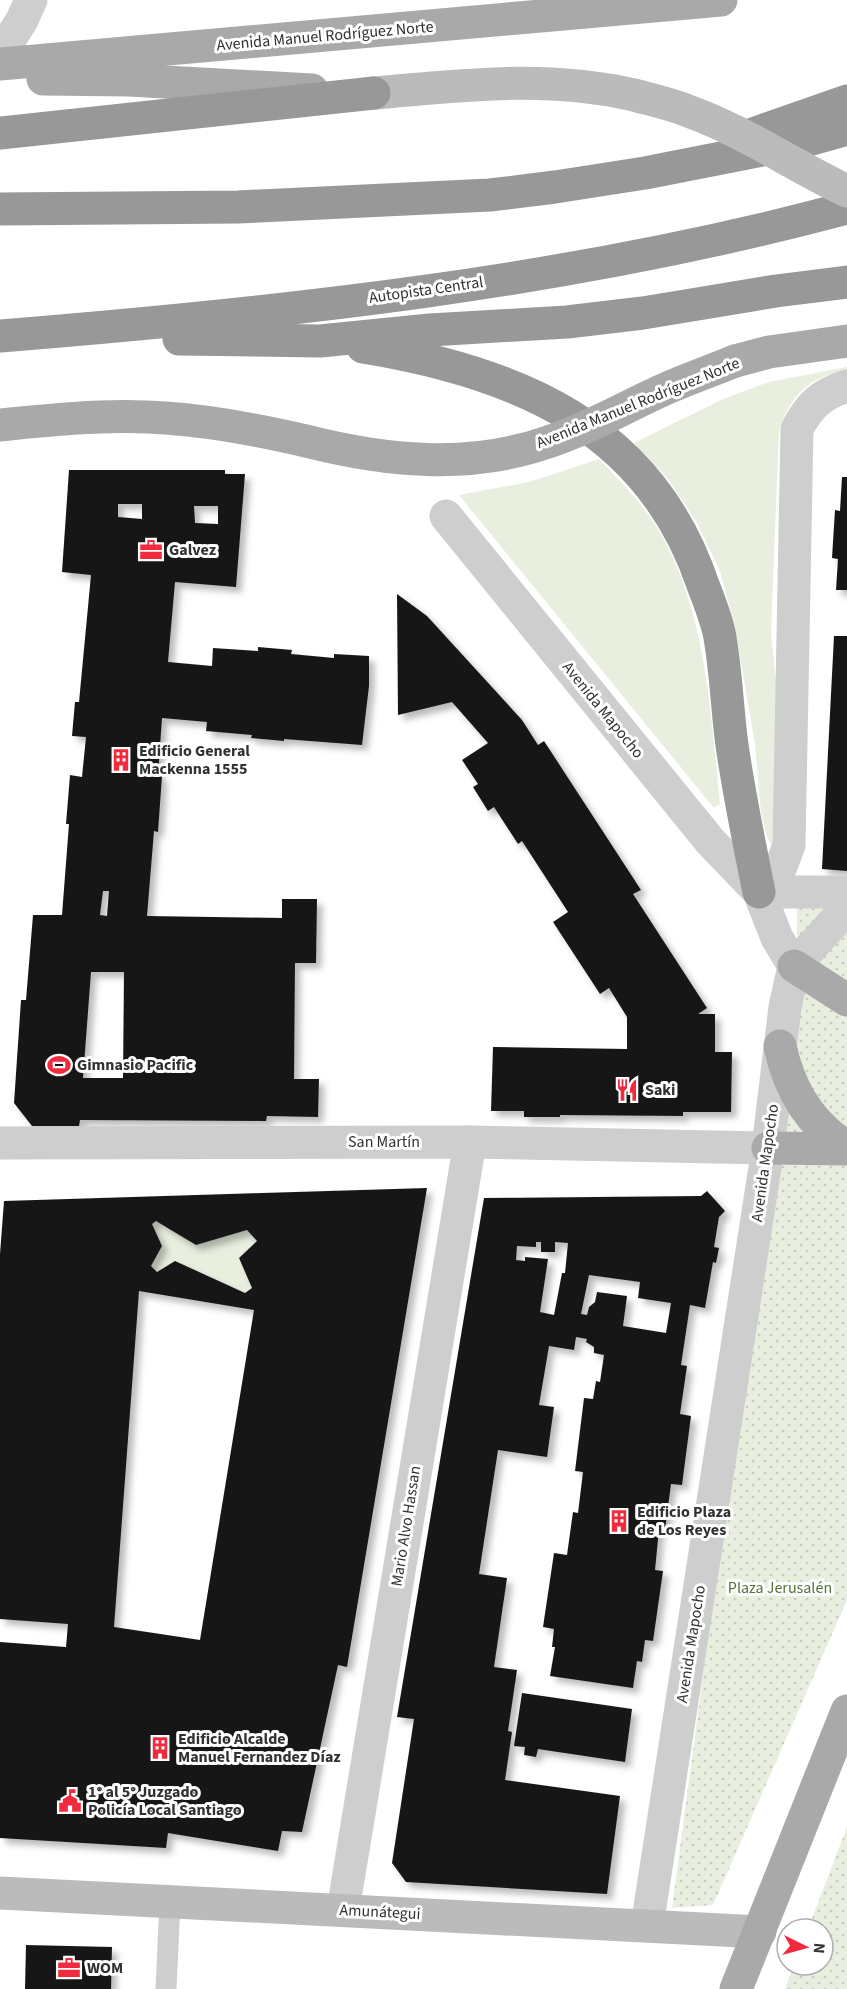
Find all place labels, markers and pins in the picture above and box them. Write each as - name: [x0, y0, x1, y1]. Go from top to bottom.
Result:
- office icon: Galvez: [138, 537, 164, 563]
- place label: Galvez: [169, 539, 216, 561]
- place label: Edificio General Mackenna 1555: [139, 740, 250, 780]
- building icon: Edificio General Mackenna 1555: [108, 747, 134, 773]
- sports icon: Gimnasio Pacific: [46, 1052, 72, 1078]
- place label: Gimnasio Pacific: [77, 1054, 194, 1076]
- restaurant icon: Saki: [614, 1077, 640, 1103]
- place label: Saki: [645, 1079, 676, 1101]
- place label: Edificio Plaza de Los Reyes: [637, 1501, 731, 1541]
- building icon: Edificio Plaza de Los Reyes: [606, 1508, 632, 1534]
- place label: Edificio Alcalde Manuel Fernandez Díaz: [178, 1728, 341, 1768]
- building icon: Edificio Alcalde Manuel Fernandez Díaz: [147, 1735, 173, 1761]
- place label: 1° al 5° Juzgado Policía Local Santiago: [88, 1781, 242, 1821]
- public building icon: 1° al 5° Juzgado Policía Local Santiago: [57, 1788, 83, 1814]
- office icon: WOM: [56, 1955, 82, 1981]
- place label: WOM: [87, 1957, 123, 1979]

